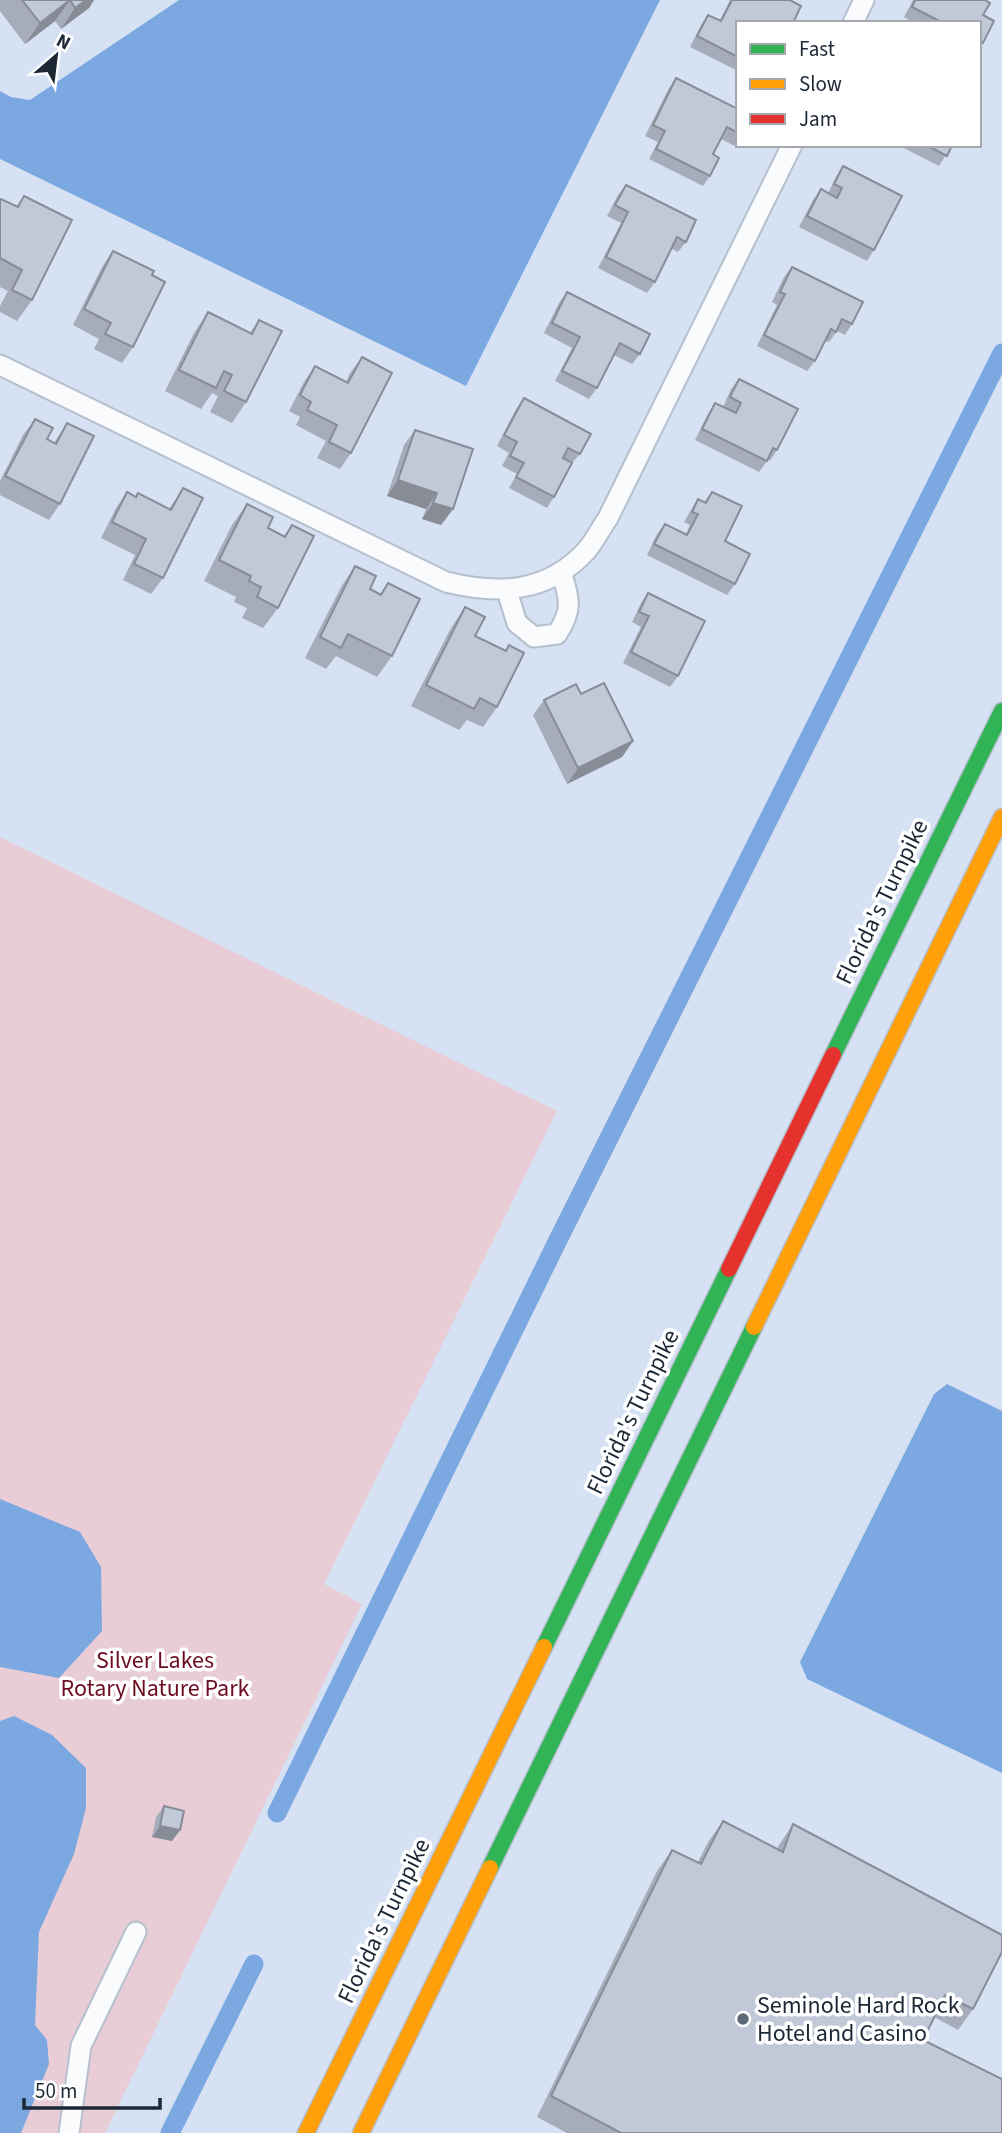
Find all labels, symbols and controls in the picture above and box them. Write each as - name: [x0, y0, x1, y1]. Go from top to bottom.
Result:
- north arrow: [21, 21, 91, 91]
- legend: [736, 21, 981, 147]
- text: N: [51, 27, 75, 57]
- text: Fast: [799, 34, 835, 64]
- text: Slow: [799, 69, 842, 99]
- text: Jam: [799, 104, 837, 134]
- street label: Florida's Turnpike: [827, 814, 937, 990]
- street label: Florida's Turnpike: [578, 1324, 688, 1500]
- park label: Silver Lakes Rotary Nature Park: [61, 1643, 249, 1706]
- street label: Florida's Turnpike: [329, 1833, 439, 2009]
- place label: Seminole Hard Rock Hotel and Casino: [757, 1988, 960, 2051]
- marker: Seminole Hard Rock Hotel and Casino: [735, 2011, 751, 2027]
- scale bar: [24, 2066, 161, 2110]
- text: 50 m: [35, 2076, 77, 2106]

